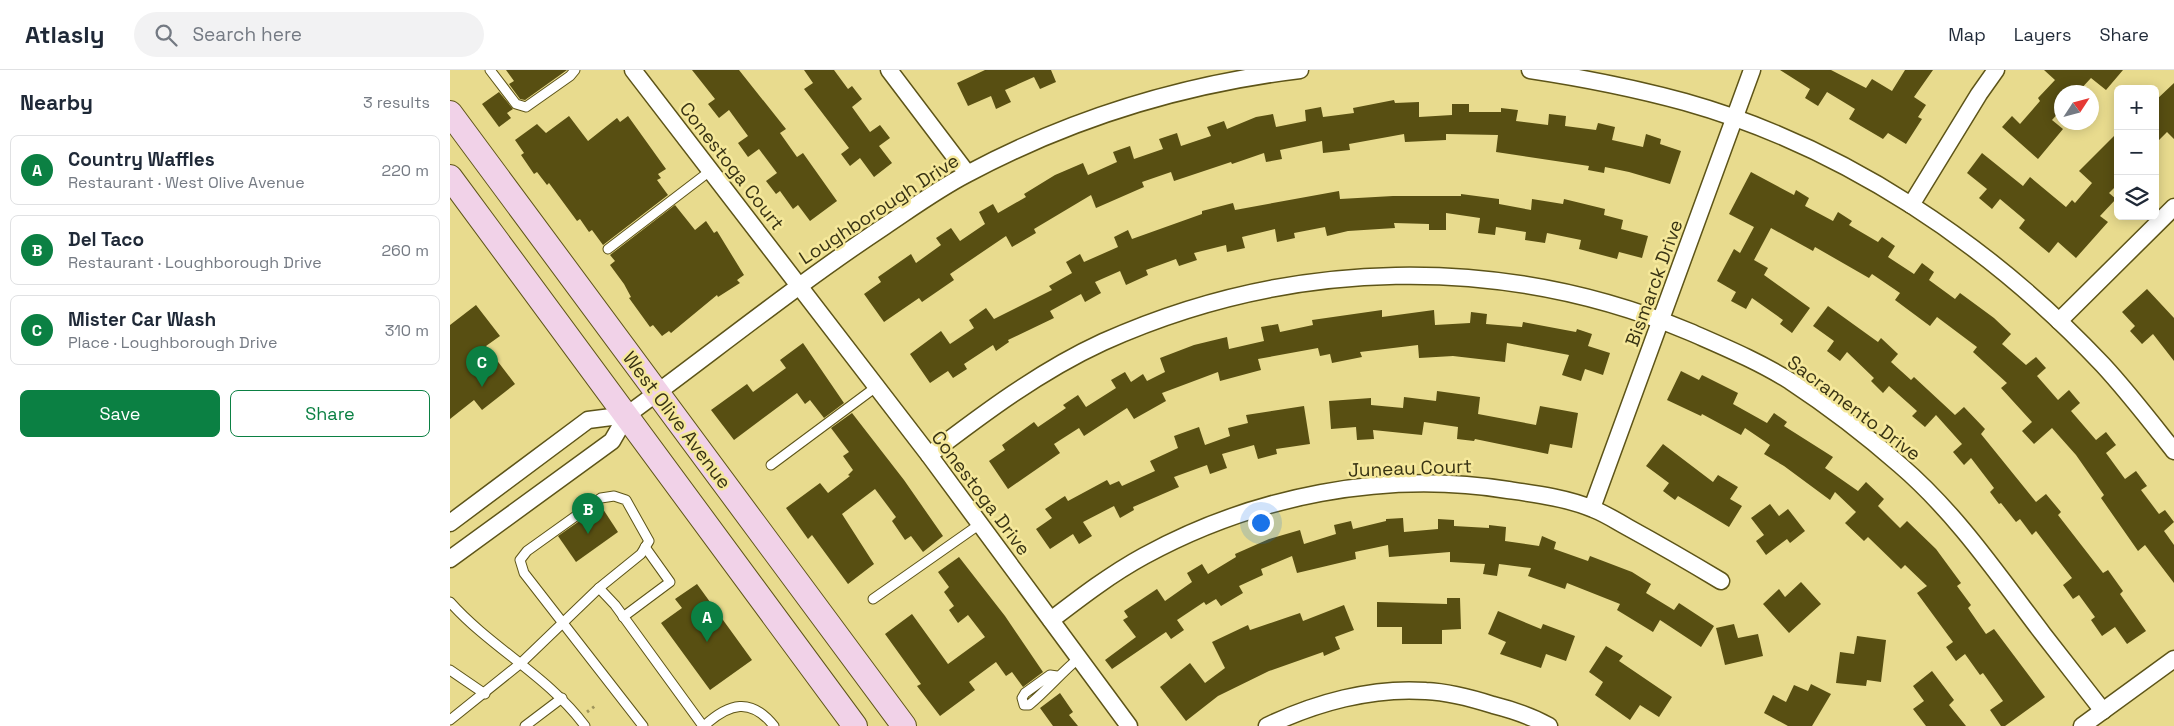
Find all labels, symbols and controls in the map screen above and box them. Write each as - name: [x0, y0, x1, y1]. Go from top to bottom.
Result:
- search box: [134, 12, 484, 57]
- text: Atlasly: [25, 19, 104, 50]
- icon: search: [152, 21, 180, 49]
- text: Search here: [192, 22, 302, 47]
- text: Map: [1948, 23, 1986, 46]
- text: Layers: [2014, 23, 2071, 46]
- text: Share: [2099, 23, 2149, 46]
- north arrow: [2054, 85, 2099, 130]
- map controls: [2114, 85, 2159, 220]
- button: +: [2114, 85, 2159, 130]
- text: Nearby: [20, 89, 93, 116]
- text: 3 results: [363, 92, 430, 113]
- street label: Conestoga Court: [674, 97, 790, 235]
- button: −: [2114, 130, 2159, 175]
- text: Country Waffles: [68, 147, 215, 172]
- street label: Loughborough Drive: [794, 148, 964, 270]
- text: A: [32, 160, 42, 181]
- text: 220 m: [382, 160, 429, 181]
- text: Restaurant · West Olive Avenue: [68, 172, 305, 193]
- button: layers: [2114, 175, 2159, 220]
- street label: Bismarck Drive: [1619, 216, 1689, 350]
- text: Del Taco: [68, 227, 144, 252]
- text: B: [32, 240, 42, 261]
- text: 260 m: [381, 240, 429, 261]
- text: Restaurant · Loughborough Drive: [68, 252, 322, 273]
- text: Mister Car Wash: [68, 307, 216, 332]
- text: C: [32, 320, 42, 341]
- text: 310 m: [385, 320, 429, 341]
- text: Place · Loughborough Drive: [68, 332, 277, 353]
- pin: C: [466, 346, 498, 387]
- street label: West Olive Avenue: [617, 346, 737, 494]
- street label: Sacramento Drive: [1782, 350, 1926, 466]
- button: Save: [20, 390, 220, 437]
- button: Share: [230, 390, 430, 437]
- street label: Conestoga Drive: [926, 425, 1036, 561]
- street label: Juneau Court: [1348, 453, 1472, 483]
- pin: B: [572, 493, 604, 534]
- your location: [1248, 510, 1274, 536]
- pin: A: [691, 601, 723, 642]

